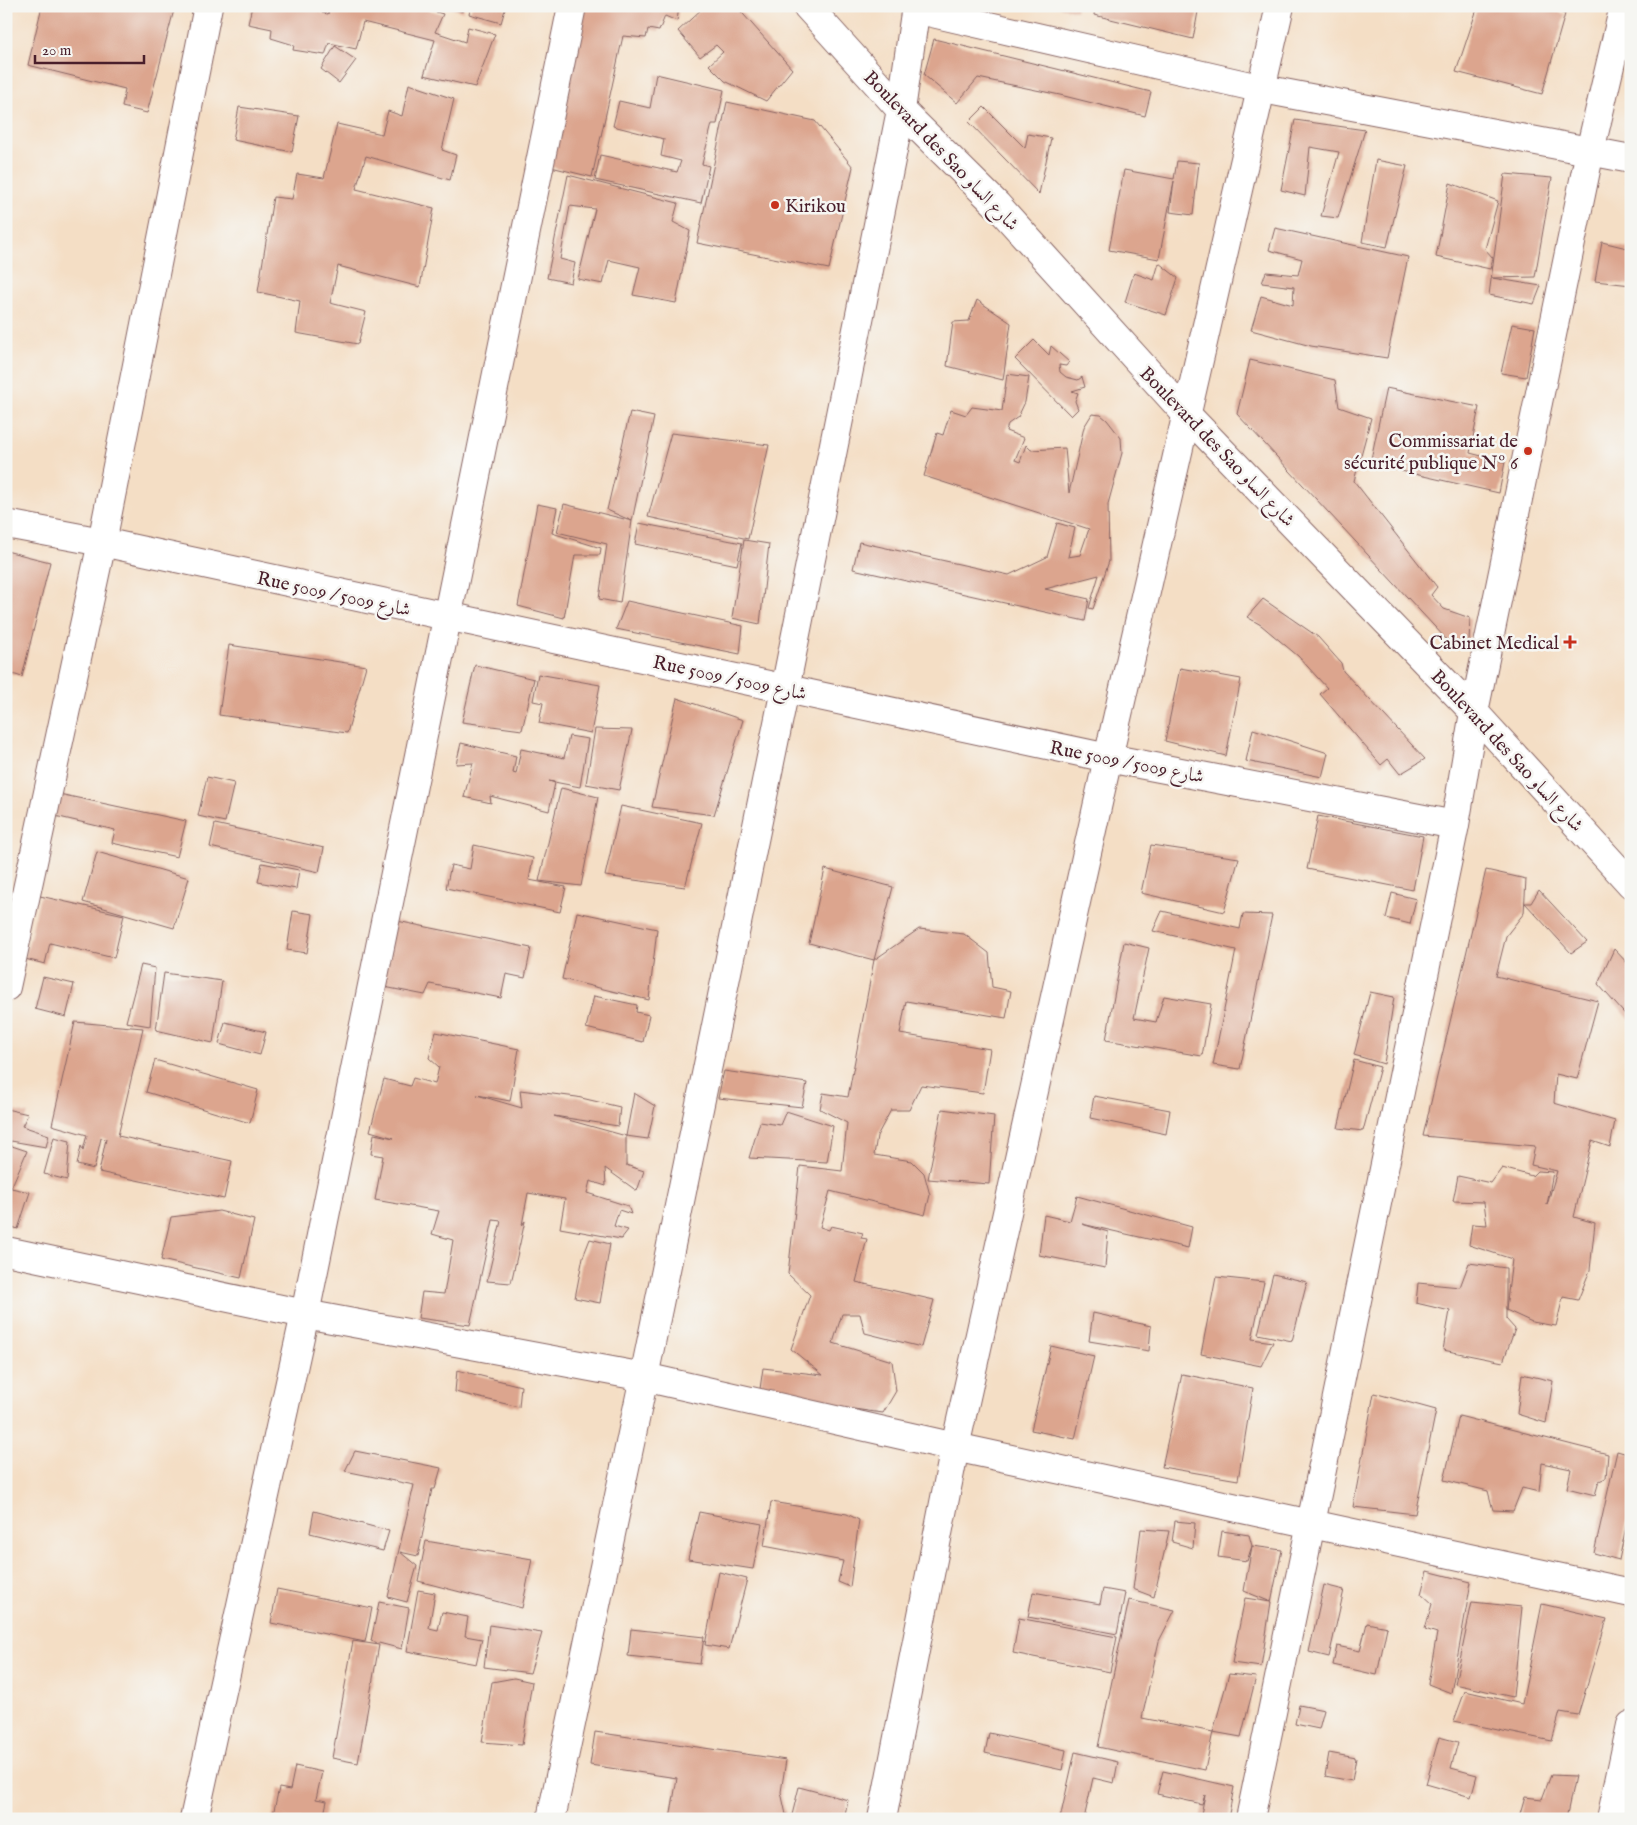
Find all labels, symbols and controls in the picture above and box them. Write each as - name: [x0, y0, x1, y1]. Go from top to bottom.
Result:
- scale bar: [35, 32, 144, 64]
- text: 20 m: [42, 41, 72, 60]
- street label: Boulevard des Sao شارع الساو: [856, 66, 1023, 238]
- place label: Kirikou: [785, 195, 846, 219]
- marker: Kirikou: [769, 199, 781, 211]
- street label: Boulevard des Sao شارع الساو: [1132, 362, 1299, 534]
- place label: Commissariat de sécurité publique Nº 6: [1344, 430, 1519, 476]
- marker: Commissariat de sécurité publique Nº 6: [1522, 445, 1534, 457]
- street label: Rue 5009 / شارع 5009: [254, 567, 413, 625]
- place label: Cabinet Medical: [1429, 632, 1560, 656]
- marker: Cabinet Medical: [1563, 635, 1577, 649]
- street label: Rue 5009 / شارع 5009: [650, 651, 809, 709]
- street label: Boulevard des Sao شارع الساو: [1423, 665, 1588, 839]
- street label: Rue 5009 / شارع 5009: [1047, 736, 1206, 792]

